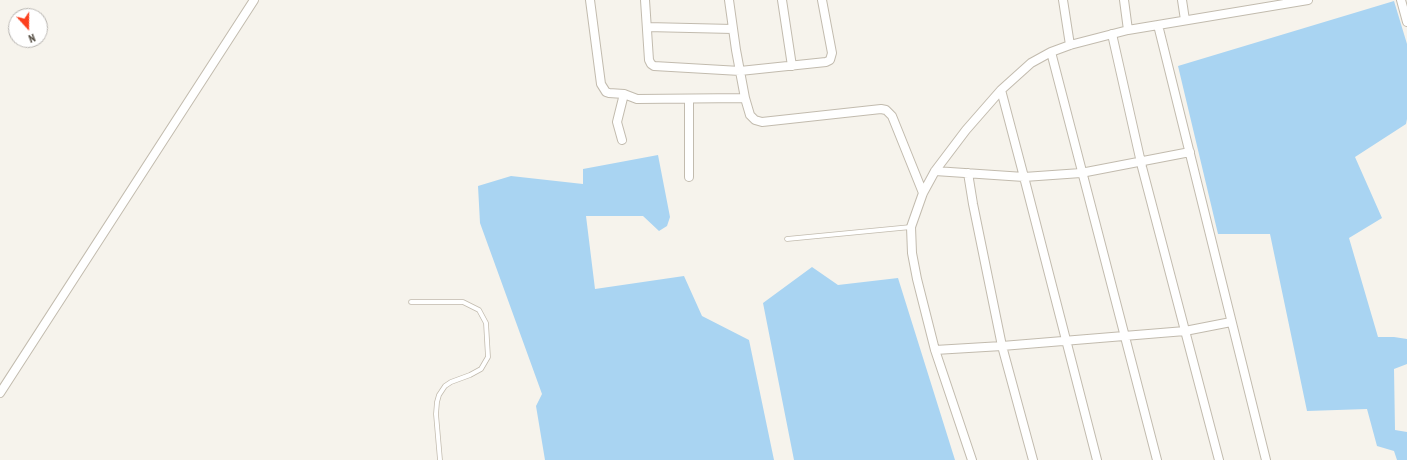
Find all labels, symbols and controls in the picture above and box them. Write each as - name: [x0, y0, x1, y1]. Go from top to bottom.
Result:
- north arrow: [8, 8, 48, 48]
- text: N: [27, 31, 37, 46]

